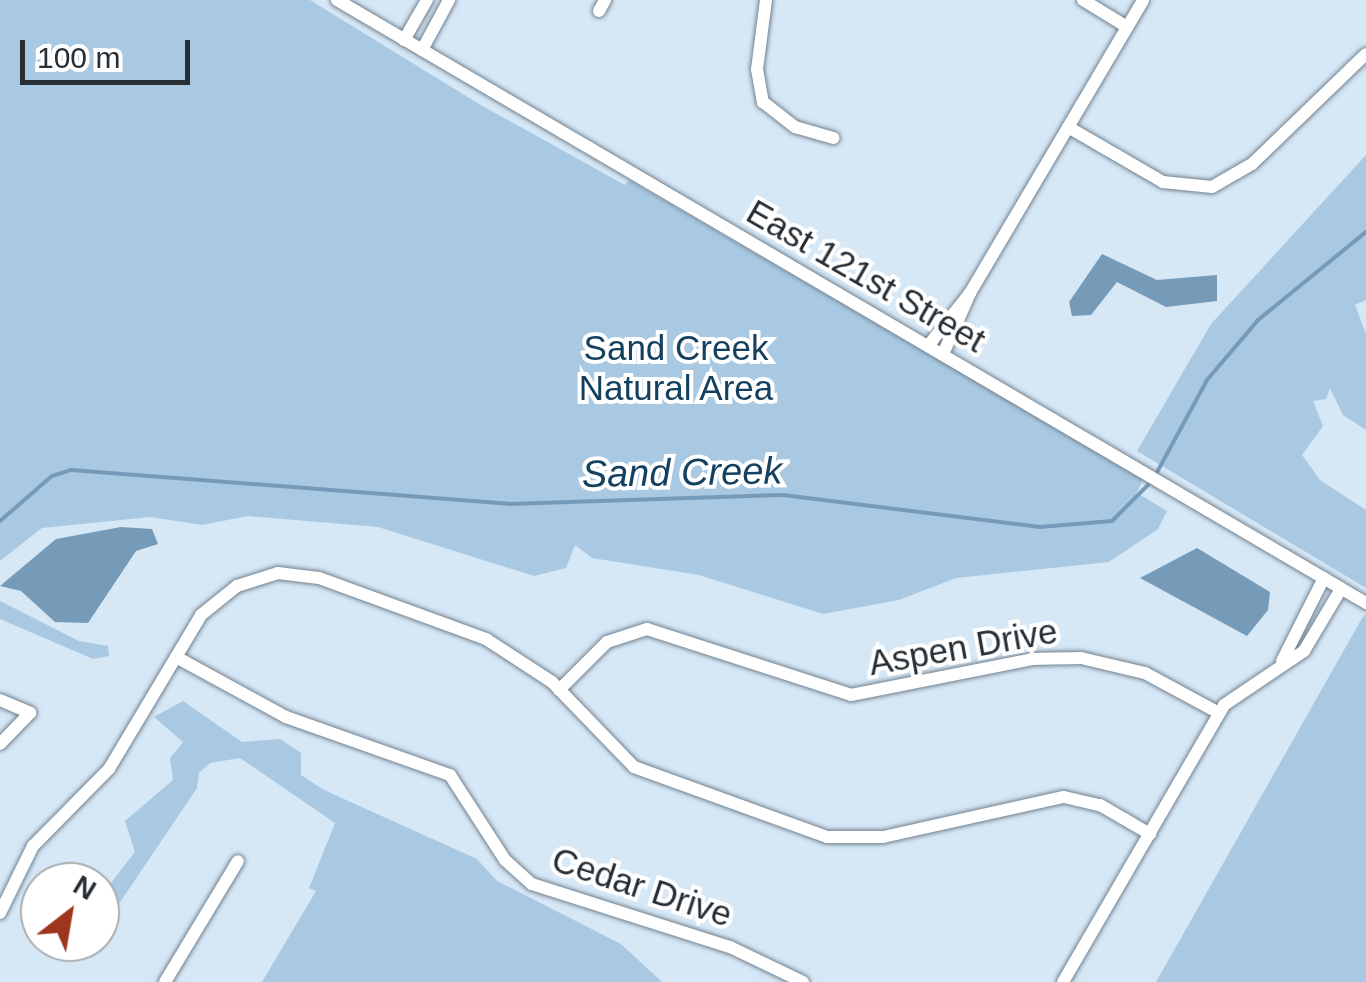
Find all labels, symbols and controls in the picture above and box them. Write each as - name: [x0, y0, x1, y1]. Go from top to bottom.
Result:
- scale bar: [25, 20, 195, 82]
- text: 100 m: [37, 41, 120, 74]
- street label: East 121st Street: [739, 191, 993, 361]
- park label: Sand Creek Natural Area: [578, 327, 774, 409]
- water label: Sand Creek: [581, 448, 783, 498]
- street label: Aspen Drive: [865, 610, 1061, 684]
- street label: Cedar Drive: [547, 838, 737, 936]
- north arrow: [20, 862, 120, 962]
- text: N: [68, 869, 101, 906]

